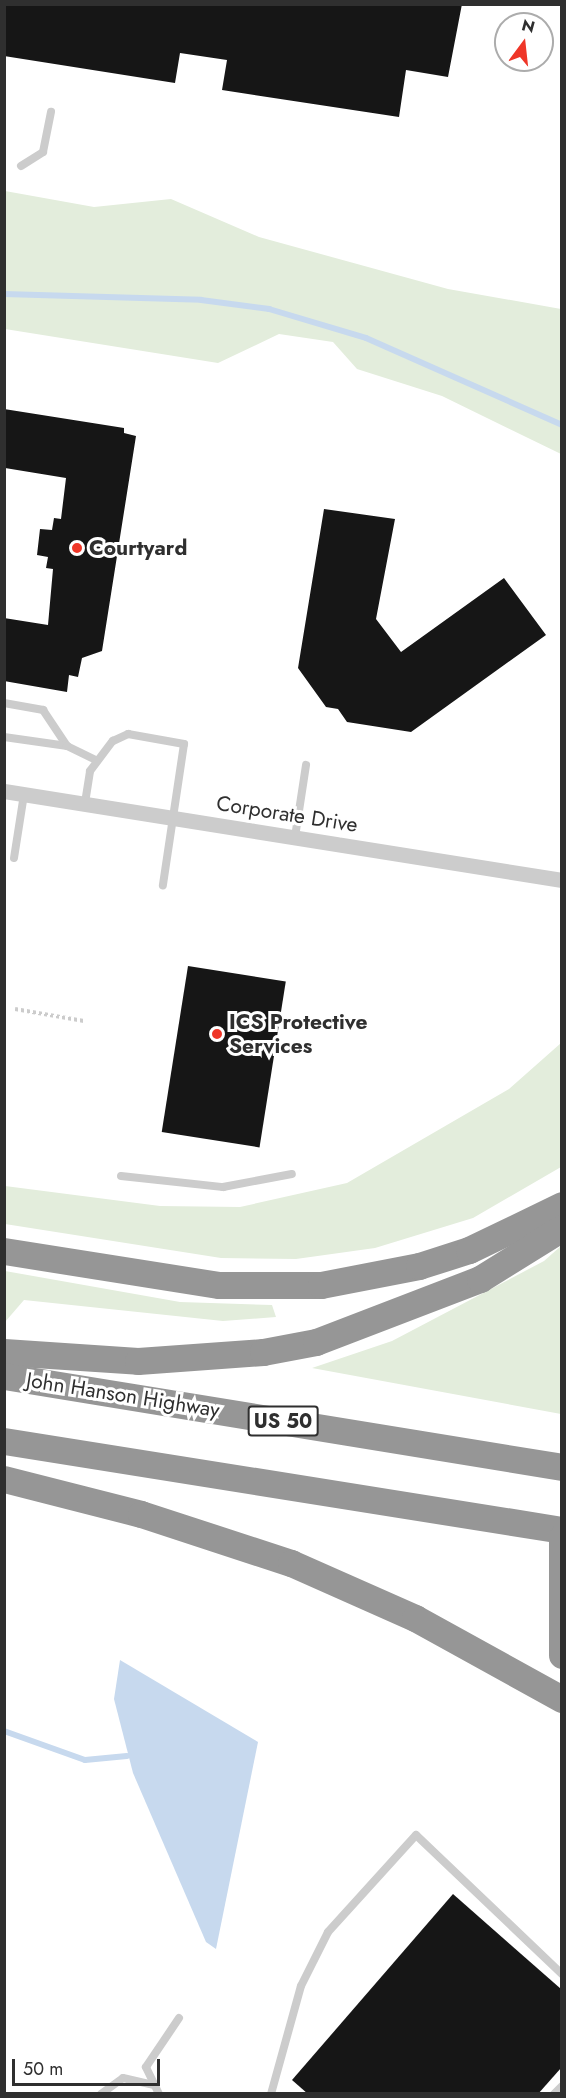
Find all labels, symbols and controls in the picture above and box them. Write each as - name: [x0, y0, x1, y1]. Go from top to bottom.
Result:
- north arrow: [494, 12, 554, 72]
- text: N: [519, 13, 537, 39]
- place label: Courtyard: [89, 535, 187, 561]
- marker: Courtyard: [70, 541, 84, 555]
- street label: Corporate Drive: [215, 790, 359, 838]
- place label: ICS Protective Services: [229, 1009, 368, 1059]
- marker: ICS Protective Services: [210, 1027, 224, 1041]
- street label: John Hanson Highway: [25, 1367, 221, 1423]
- road number: US 50: [247, 1404, 319, 1438]
- scale bar: [15, 2047, 164, 2085]
- text: 50 m: [23, 2056, 63, 2082]

